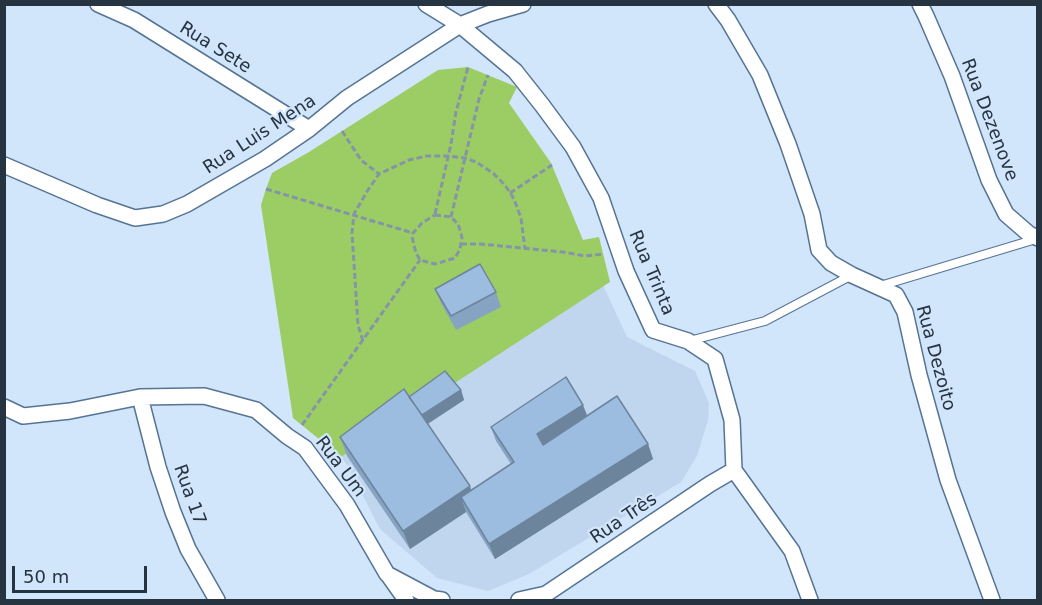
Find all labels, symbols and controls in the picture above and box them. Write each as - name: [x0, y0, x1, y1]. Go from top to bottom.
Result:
- street label: Rua Sete: [175, 18, 255, 78]
- street label: Rua Dezenove: [956, 56, 1022, 184]
- street label: Rua Luis Mena: [200, 91, 320, 179]
- street label: Rua Trinta: [623, 227, 679, 319]
- street label: Rua Dezoito: [911, 303, 959, 413]
- street label: Rua Um: [310, 432, 370, 502]
- street label: Rua 17: [168, 462, 210, 528]
- street label: Rua Três: [587, 489, 661, 549]
- scale bar: [15, 554, 150, 592]
- text: 50 m: [23, 566, 69, 587]

